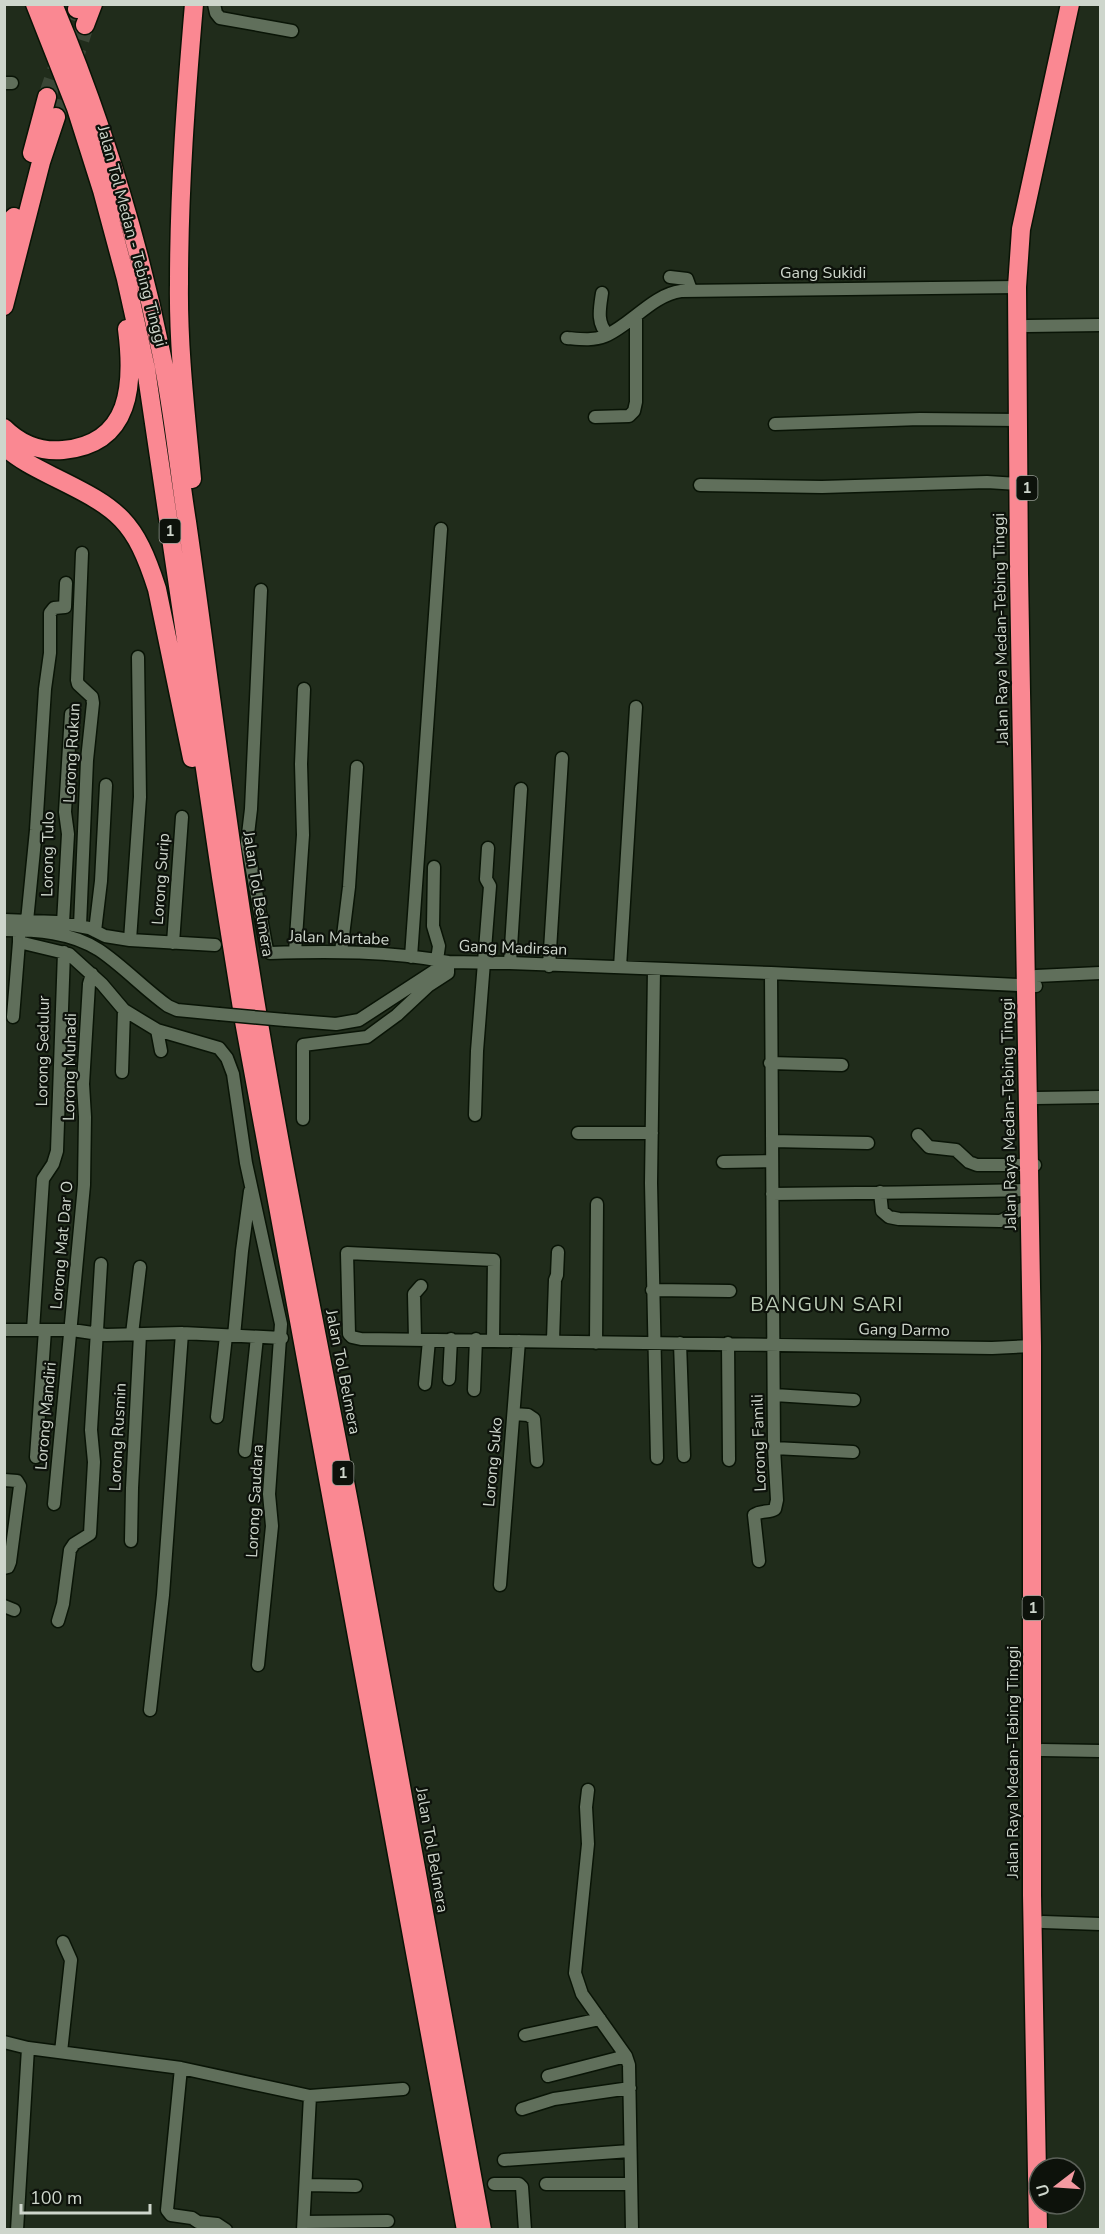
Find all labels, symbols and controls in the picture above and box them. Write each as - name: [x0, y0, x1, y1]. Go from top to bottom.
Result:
- street label: Jalan Tol Medan - Tebing Tinggi: [92, 122, 172, 349]
- street label: Gang Sukidi: [780, 262, 866, 284]
- road number: 1: [1016, 476, 1038, 500]
- street label: Jalan Raya Medan-Tebing Tinggi: [988, 513, 1014, 746]
- road number: 1: [160, 519, 180, 543]
- street label: Lorong Rukun: [58, 702, 86, 804]
- street label: Lorong Tulo: [36, 811, 60, 897]
- street label: Jalan Tol Belmera: [237, 829, 279, 958]
- street label: Lorong Surip: [147, 832, 175, 926]
- street label: Jalan Martabe: [287, 925, 390, 951]
- street label: Gang Madirsan: [458, 935, 568, 961]
- street label: Lorong Sedulur: [31, 995, 55, 1107]
- street label: Jalan Raya Medan-Tebing Tinggi: [996, 998, 1022, 1231]
- street label: Lorong Muhadi: [58, 1013, 82, 1121]
- street label: Lorong Mat Dar O: [45, 1180, 79, 1310]
- district label: BANGUN SARI: [750, 1291, 904, 1318]
- street label: Jalan Tol Belmera: [320, 1307, 366, 1436]
- street label: Gang Darmo: [858, 1318, 950, 1342]
- street label: Lorong Mandiri: [30, 1361, 62, 1471]
- street label: Lorong Rusmin: [104, 1382, 132, 1492]
- street label: Lorong Famili: [746, 1394, 772, 1492]
- street label: Lorong Suko: [478, 1416, 508, 1508]
- street label: Lorong Saudara: [241, 1444, 269, 1558]
- road number: 1: [332, 1461, 354, 1485]
- road number: 1: [1022, 1596, 1044, 1620]
- street label: Jalan Raya Medan-Tebing Tinggi: [1002, 1646, 1024, 1879]
- street label: Jalan Tol Belmera: [410, 1785, 454, 1914]
- north arrow: [1027, 2156, 1087, 2216]
- scale bar: [21, 2177, 150, 2215]
- text: U: [1031, 2181, 1056, 2199]
- text: 100 m: [30, 2186, 82, 2210]

